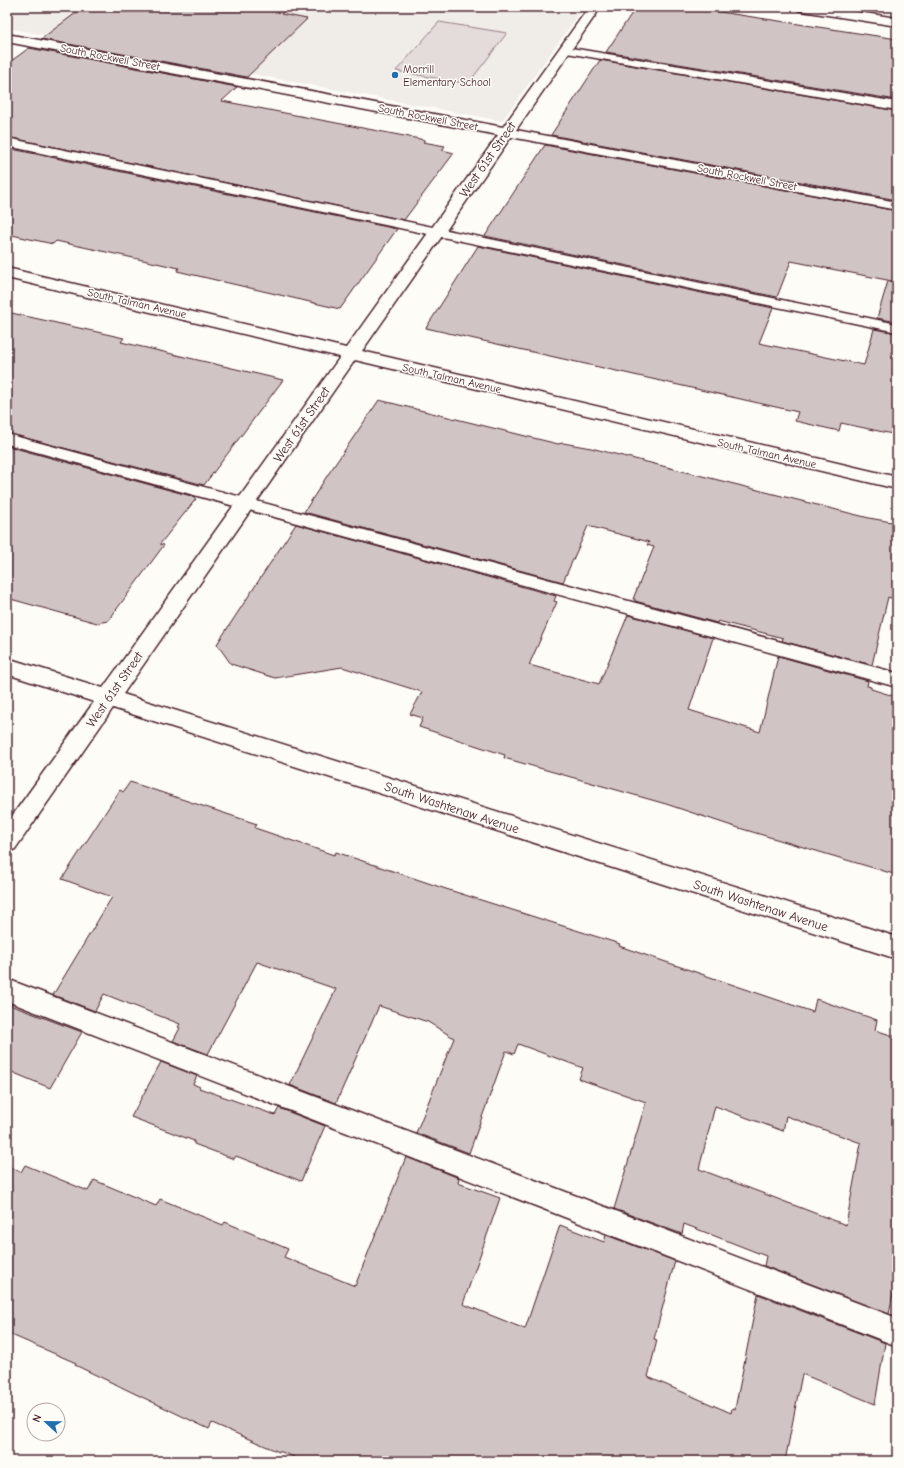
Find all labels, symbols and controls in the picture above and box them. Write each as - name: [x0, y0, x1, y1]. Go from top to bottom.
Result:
- street label: South Rockwell Street: [59, 41, 162, 74]
- place label: Morrill Elementary School: [403, 63, 491, 89]
- marker: Morrill Elementary School: [390, 70, 400, 80]
- street label: South Rockwell Street: [377, 101, 480, 134]
- street label: West 61st Street: [456, 118, 520, 200]
- street label: South Rockwell Street: [696, 161, 799, 194]
- street label: South Talman Avenue: [86, 286, 188, 321]
- street label: South Talman Avenue: [401, 361, 503, 396]
- street label: West 61st Street: [270, 383, 334, 465]
- street label: South Talman Avenue: [716, 436, 818, 471]
- street label: West 61st Street: [83, 648, 147, 730]
- street label: South Washtenaw Avenue: [383, 779, 522, 836]
- street label: South Washtenaw Avenue: [692, 877, 831, 934]
- north arrow: [26, 1402, 66, 1442]
- text: N: [30, 1413, 45, 1424]

